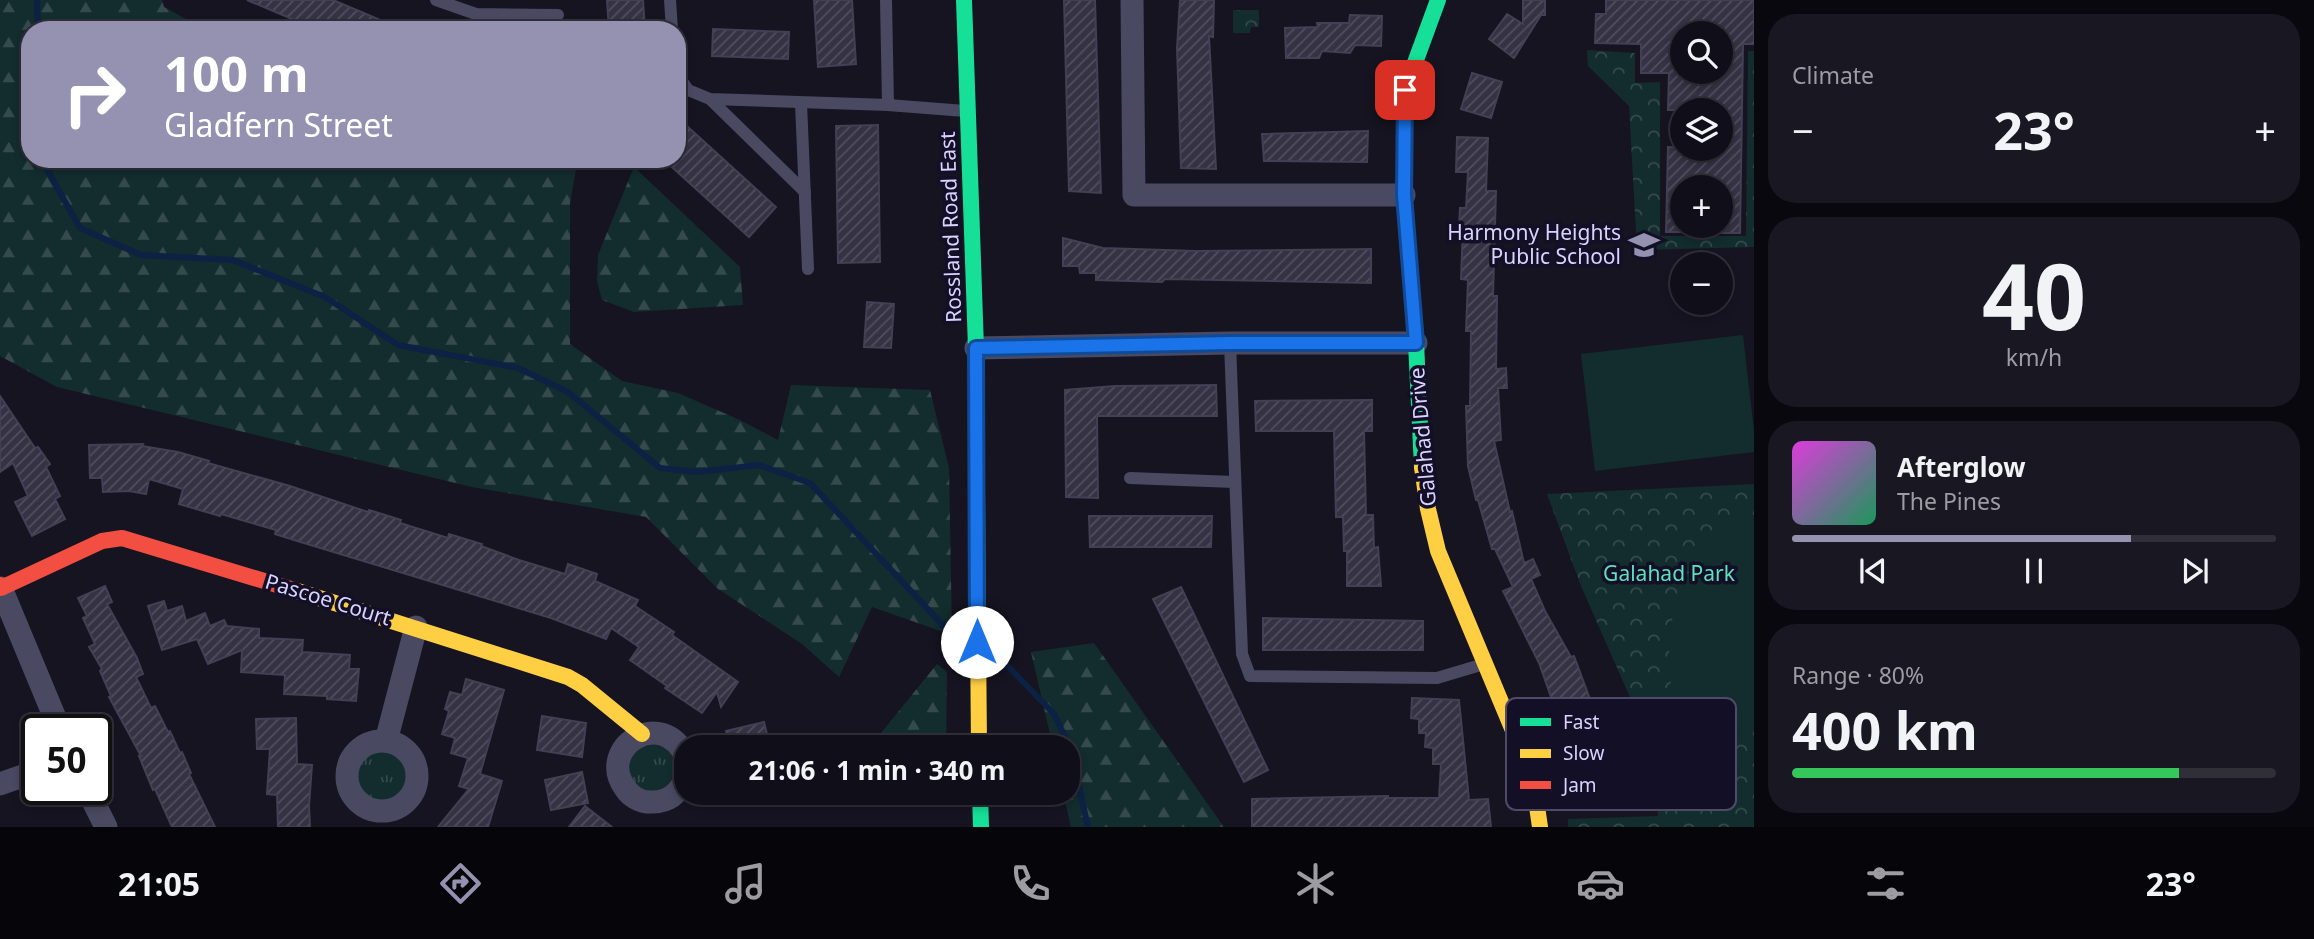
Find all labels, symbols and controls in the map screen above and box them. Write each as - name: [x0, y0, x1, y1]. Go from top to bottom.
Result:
- map controls: [1670, 21, 1733, 315]
- button: search: [1670, 21, 1733, 84]
- text: 100 m: [164, 40, 309, 106]
- icon: right: [49, 49, 140, 140]
- text: Climate: [1792, 59, 1874, 91]
- pin: [1375, 60, 1435, 120]
- icon: arrive: [1386, 71, 1424, 109]
- text: 23°: [1993, 94, 2075, 165]
- button: layers: [1670, 98, 1733, 161]
- text: Gladfern Street: [164, 103, 393, 146]
- text: −: [1792, 104, 1814, 156]
- text: +: [2254, 104, 2276, 156]
- street label: Rossland Road East: [933, 130, 967, 323]
- button: +: [1670, 175, 1733, 238]
- place label: Harmony Heights Public School: [1447, 218, 1621, 270]
- school or university icon: Harmony Heights Public School: [1627, 228, 1661, 262]
- text: 40: [1982, 233, 2086, 357]
- button: −: [1670, 252, 1733, 315]
- text: km/h: [2006, 341, 2062, 373]
- street label: Galahad Drive: [1402, 366, 1442, 508]
- text: Afterglow: [1897, 449, 2025, 485]
- text: The Pines: [1897, 485, 2001, 517]
- icon: previous: [1854, 552, 1892, 590]
- icon: pause: [2015, 552, 2053, 590]
- icon: next: [2176, 552, 2214, 590]
- park label: Galahad Park: [1603, 559, 1736, 587]
- street label: Pascoe Court: [262, 567, 395, 632]
- position arrow: [940, 605, 1014, 679]
- text: Range · 80%: [1792, 659, 1924, 691]
- text: 400 km: [1792, 694, 1978, 765]
- legend: [1506, 698, 1736, 810]
- text: Fast: [1563, 709, 1600, 735]
- speed limit sign: 50: [21, 714, 112, 805]
- text: Slow: [1563, 740, 1604, 766]
- text: 21:06 · 1 min · 340 m: [749, 752, 1005, 788]
- text: Jam: [1561, 772, 1597, 798]
- icon: directions: [436, 859, 485, 908]
- icon: music: [721, 859, 770, 908]
- icon: phone: [1006, 859, 1055, 908]
- icon: climate: [1291, 859, 1340, 908]
- icon: car: [1576, 859, 1625, 908]
- icon: filters: [1861, 859, 1910, 908]
- text: 21:05: [118, 862, 200, 905]
- text: 23°: [2146, 862, 2196, 905]

